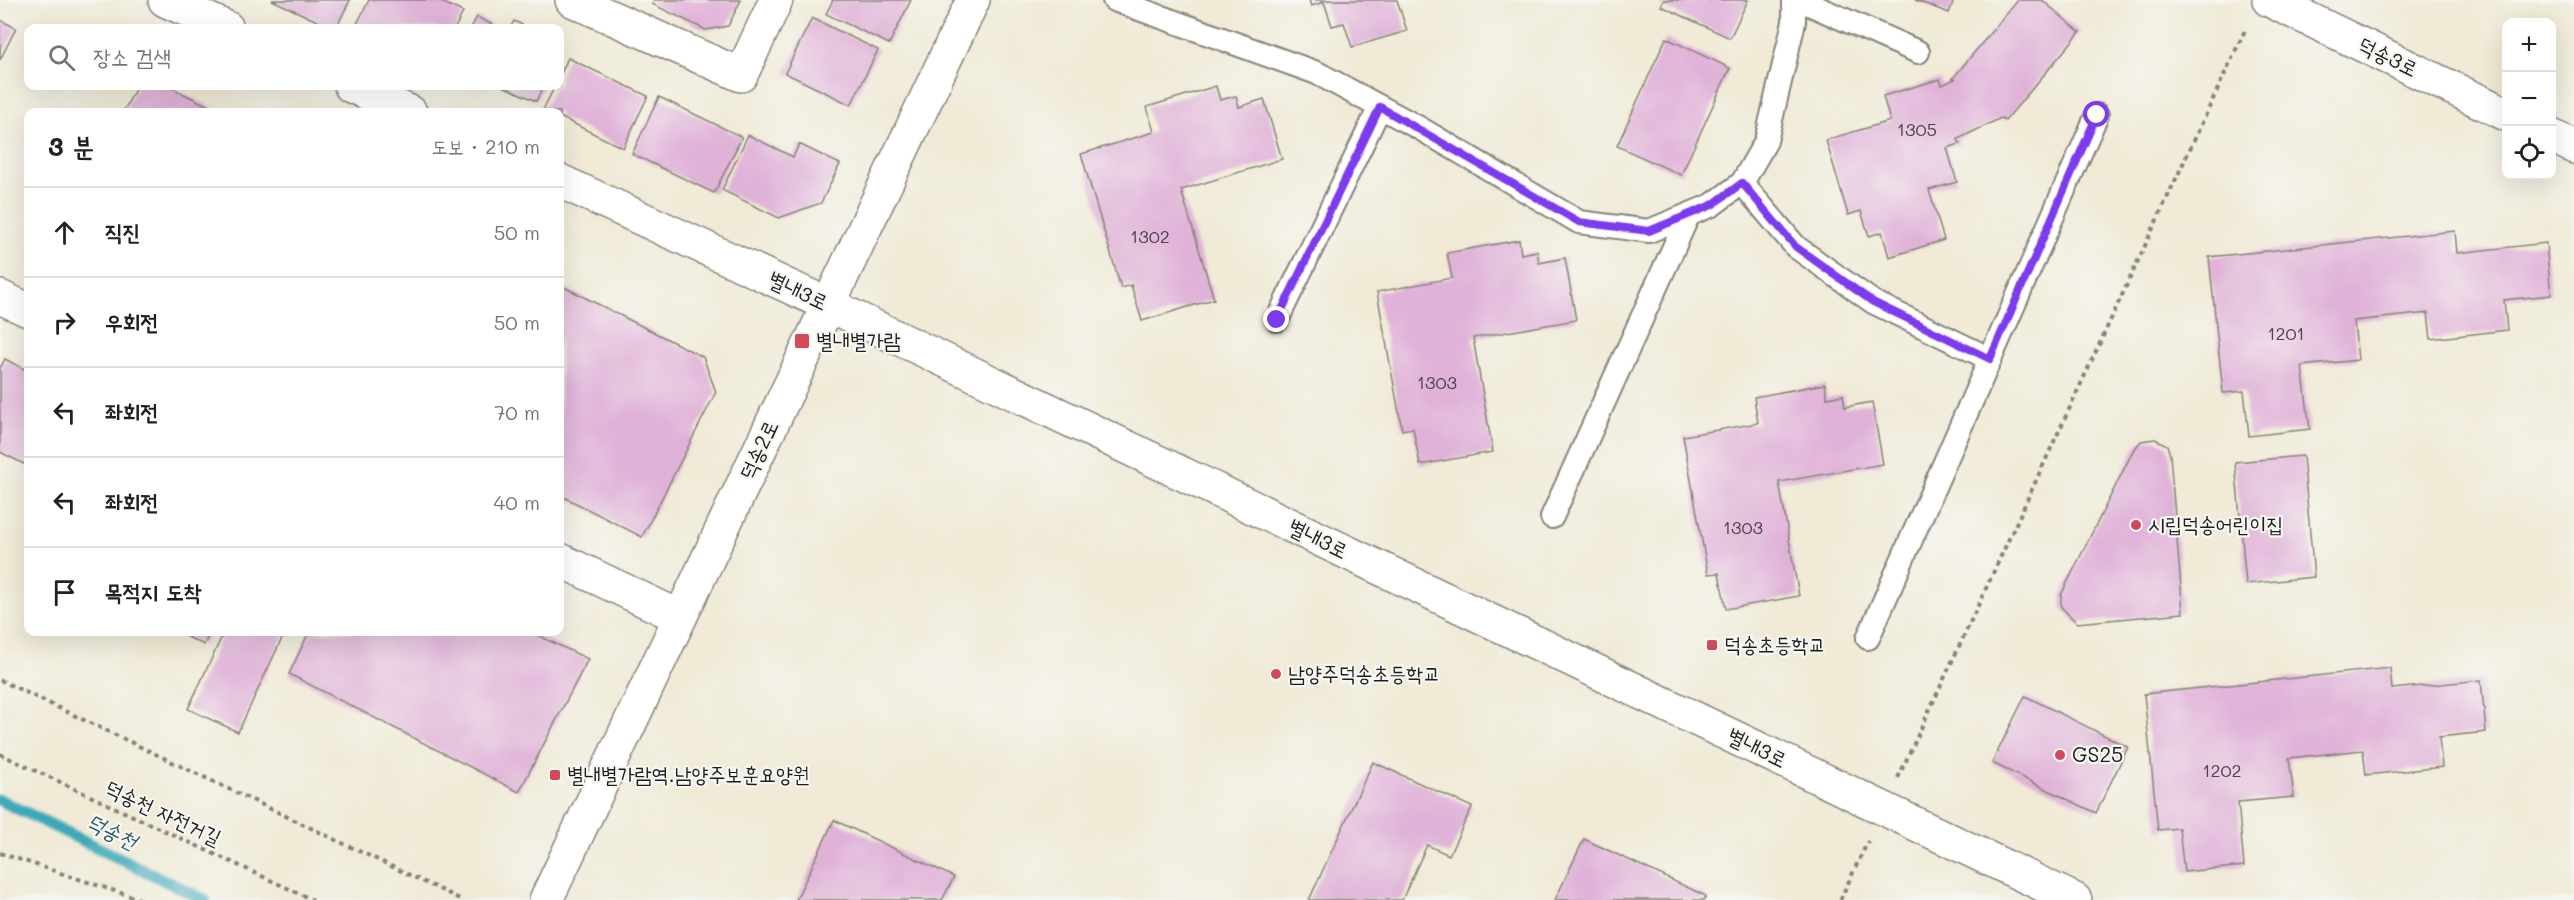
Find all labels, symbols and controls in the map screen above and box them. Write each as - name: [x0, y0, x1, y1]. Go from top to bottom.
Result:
- map controls: [2502, 18, 2556, 180]
- button: +: [2502, 18, 2556, 72]
- search box: [24, 24, 564, 90]
- street label: 덕송3로: [2354, 30, 2423, 82]
- icon: search: [45, 41, 78, 74]
- text: 장소 검색: [93, 42, 171, 71]
- button: −: [2502, 72, 2556, 126]
- route start: [2083, 101, 2109, 127]
- house number: 1305: [1897, 117, 1937, 141]
- button: locate: [2502, 126, 2556, 180]
- text: 3 분: [48, 129, 94, 163]
- text: 도보 · 210 m: [432, 133, 540, 159]
- icon: ahead: [48, 216, 81, 249]
- text: 직진: [105, 217, 140, 246]
- text: 50 m: [494, 219, 540, 245]
- house number: 1302: [1130, 224, 1170, 248]
- street label: 별내3로: [764, 264, 833, 315]
- icon: right: [48, 306, 81, 339]
- route end: [1263, 306, 1289, 332]
- text: 우회전: [105, 307, 158, 336]
- text: 50 m: [494, 309, 540, 335]
- house number: 1201: [2267, 321, 2305, 345]
- place label: 별내별가람: [816, 326, 901, 353]
- marker: 별내별가람: [793, 332, 811, 350]
- house number: 1303: [1417, 370, 1457, 394]
- icon: left: [48, 396, 81, 429]
- text: 좌회전: [105, 397, 158, 426]
- text: 70 m: [494, 399, 540, 425]
- street label: 덕송2로: [732, 415, 783, 483]
- icon: left: [48, 486, 81, 519]
- text: 좌회전: [105, 487, 158, 516]
- text: 40 m: [494, 489, 540, 515]
- place label: 시립덕송어린이집: [2148, 510, 2283, 537]
- street label: 별내3로: [1284, 512, 1353, 564]
- house number: 1303: [1723, 515, 1763, 539]
- marker: 시립덕송어린이집: [2129, 518, 2143, 532]
- icon: arrive: [48, 576, 81, 609]
- text: 목적지 도착: [105, 577, 201, 606]
- place label: 덕송초등학교: [1724, 630, 1825, 657]
- marker: 덕송초등학교: [1705, 638, 1719, 652]
- place label: 남양주덕송초등학교: [1288, 659, 1440, 686]
- marker: 남양주덕송초등학교: [1269, 667, 1283, 681]
- street label: 별내3로: [1723, 721, 1792, 773]
- place label: GS25: [2072, 740, 2123, 767]
- marker: GS25: [2053, 748, 2067, 762]
- house number: 1202: [2202, 758, 2242, 782]
- place label: 별내별가람역.남양주보훈요양원: [567, 760, 810, 787]
- marker: 별내별가람역.남양주보훈요양원: [548, 768, 562, 782]
- street label: 덕송천 자전거길: [101, 775, 225, 851]
- water label: 덕송천: [82, 807, 142, 855]

